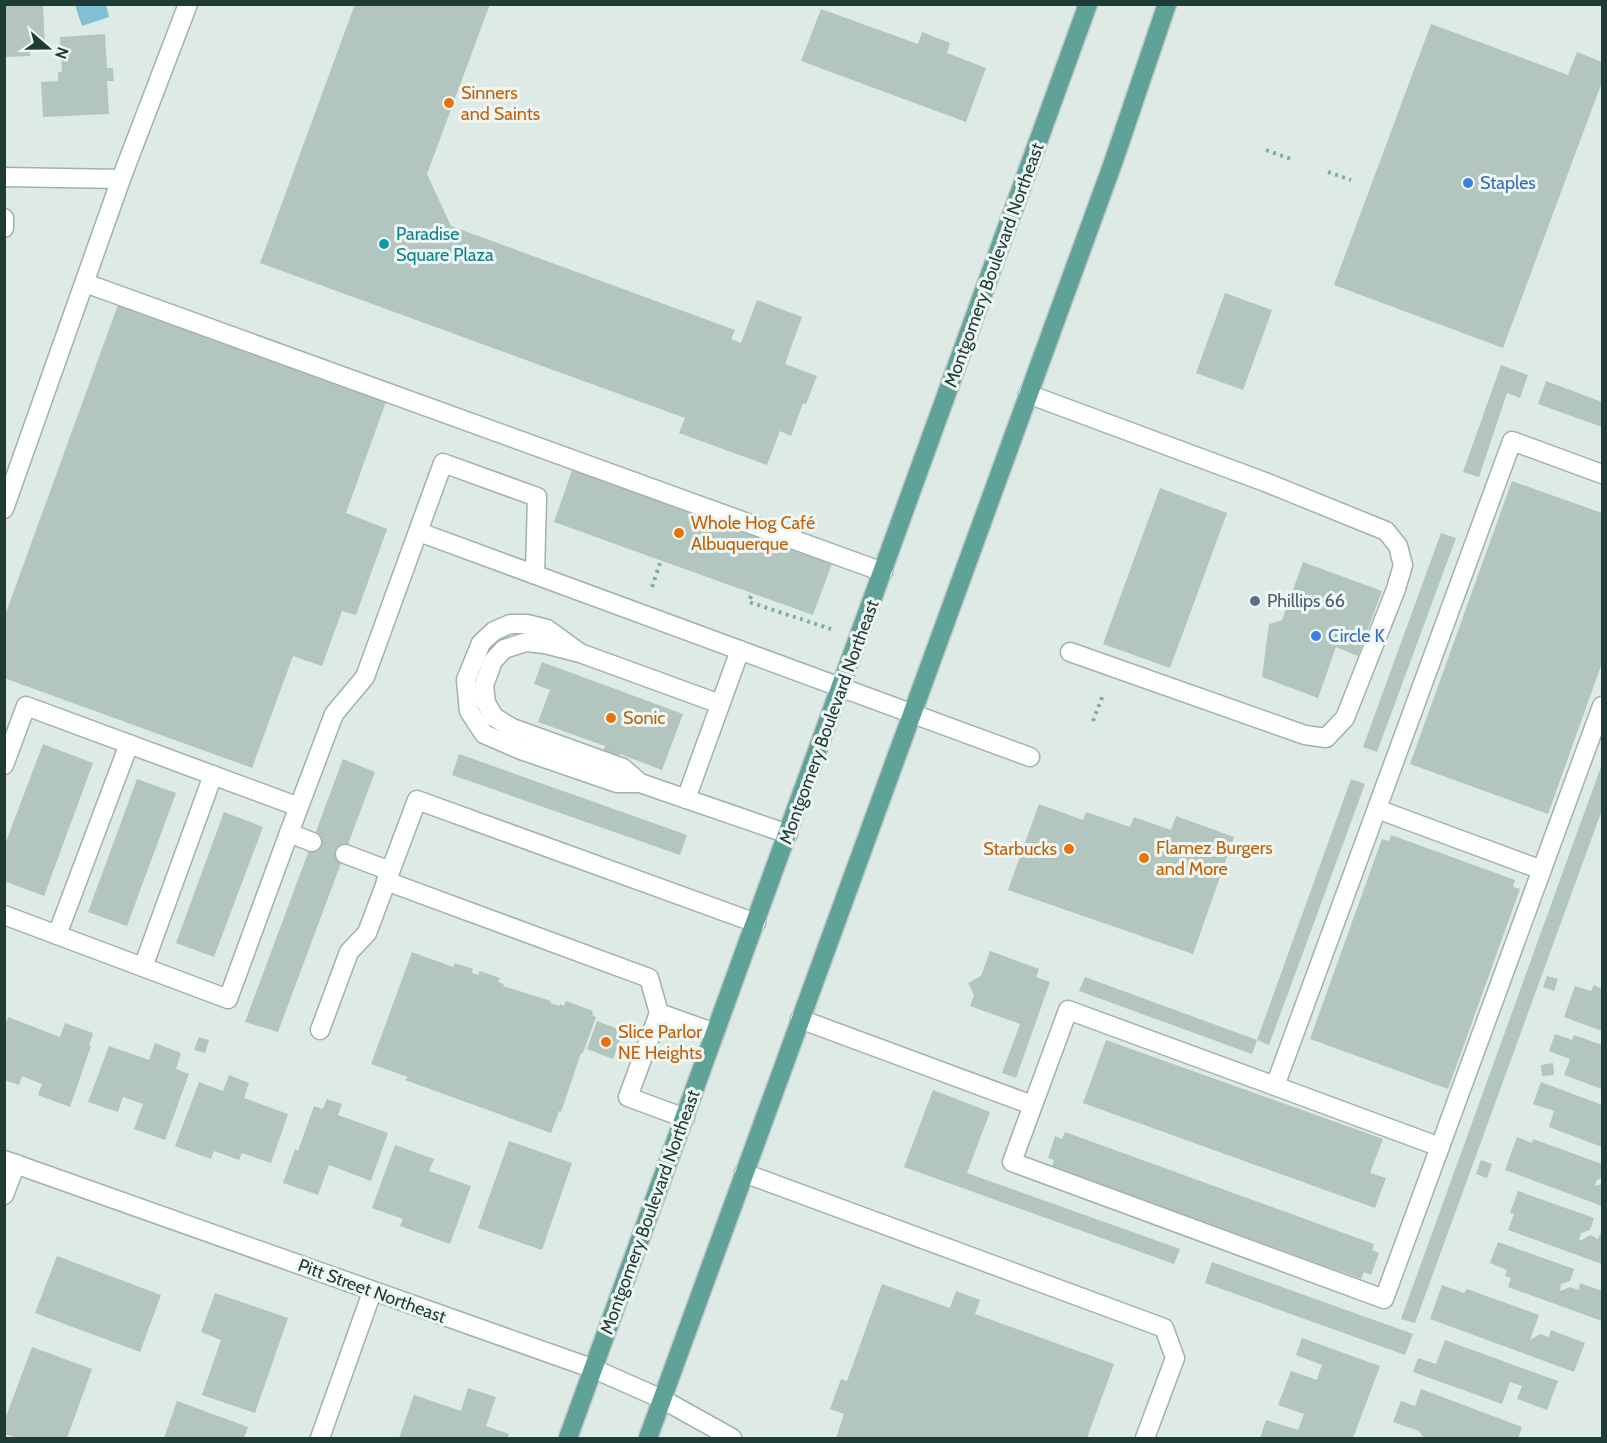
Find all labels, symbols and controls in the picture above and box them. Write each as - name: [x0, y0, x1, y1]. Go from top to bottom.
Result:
- north arrow: [18, 18, 78, 78]
- text: N: [51, 44, 72, 62]
- place label: Sinners and Saints: [461, 82, 540, 125]
- marker: Sinners and Saints: [442, 96, 456, 110]
- street label: Montgomery Boulevard Northeast: [939, 140, 1049, 390]
- place label: Staples: [1480, 172, 1536, 194]
- marker: Staples: [1461, 176, 1475, 190]
- place label: Paradise Square Plaza: [396, 223, 494, 266]
- marker: Paradise Square Plaza: [377, 237, 391, 251]
- place label: Whole Hog Café Albuquerque: [691, 512, 815, 555]
- marker: Whole Hog Café Albuquerque: [672, 526, 686, 540]
- place label: Phillips 66: [1267, 590, 1345, 612]
- marker: Phillips 66: [1248, 594, 1262, 608]
- street label: Montgomery Boulevard Northeast: [774, 597, 884, 847]
- place label: Circle K: [1328, 625, 1386, 647]
- marker: Circle K: [1309, 629, 1323, 643]
- place label: Sonic: [623, 707, 665, 729]
- marker: Sonic: [604, 711, 618, 725]
- place label: Flamez Burgers and More: [1156, 837, 1273, 880]
- place label: Starbucks: [983, 838, 1057, 860]
- marker: Starbucks: [1062, 842, 1076, 856]
- marker: Flamez Burgers and More: [1137, 851, 1151, 865]
- place label: Slice Parlor NE Heights: [618, 1021, 702, 1064]
- marker: Slice Parlor NE Heights: [599, 1035, 613, 1049]
- street label: Montgomery Boulevard Northeast: [595, 1087, 705, 1337]
- street label: Pitt Street Northeast: [295, 1254, 449, 1328]

